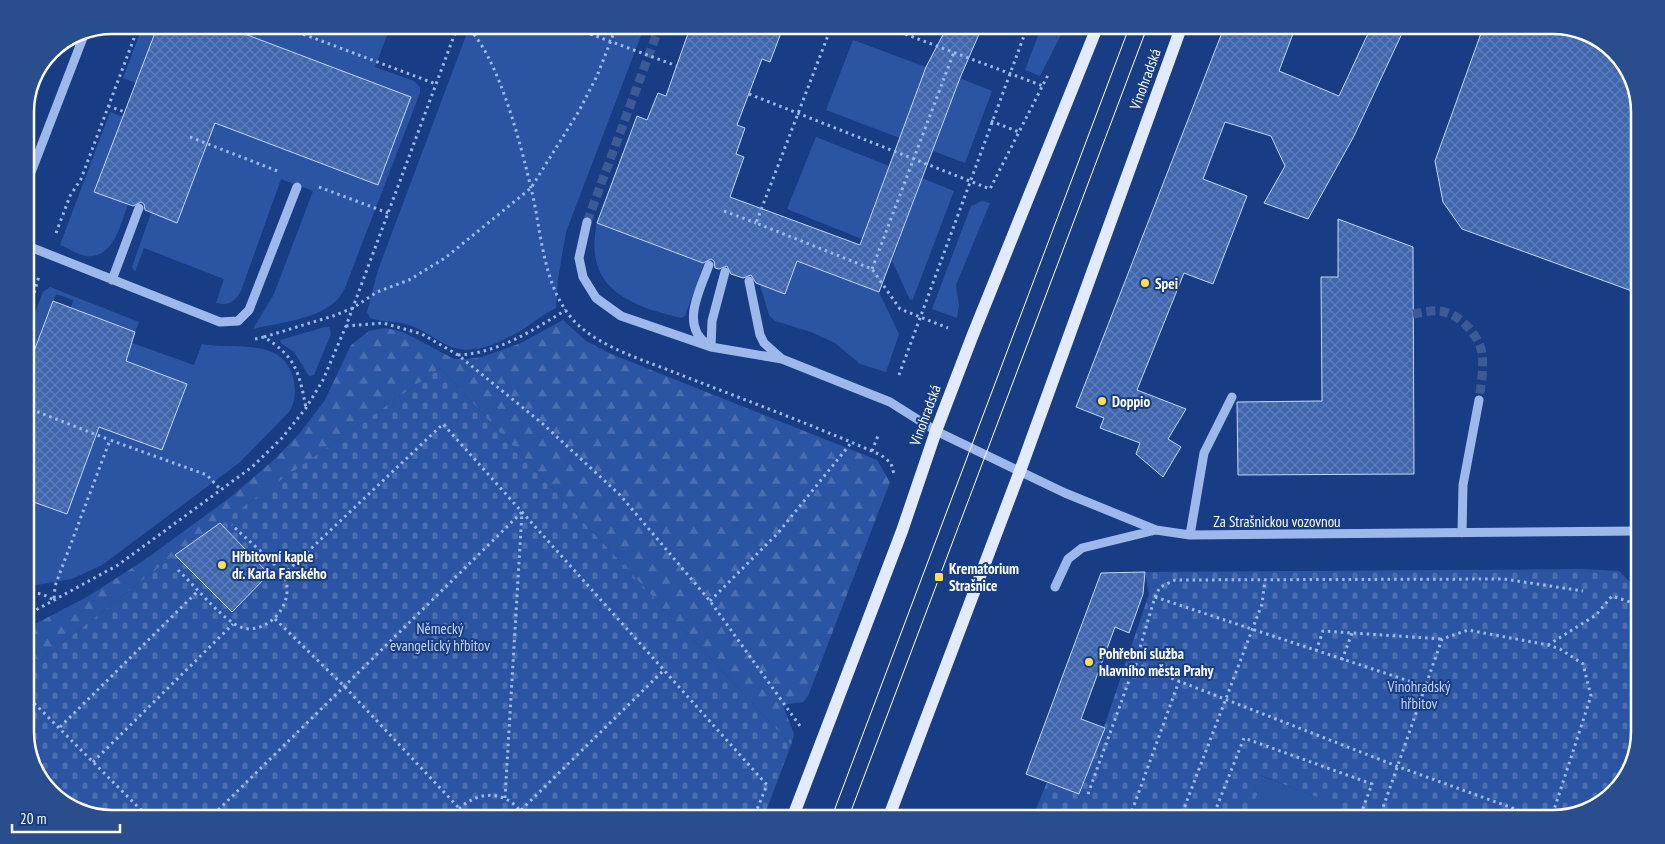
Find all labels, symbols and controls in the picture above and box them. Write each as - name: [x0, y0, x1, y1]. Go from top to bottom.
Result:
- street label: Vinohradská: [1125, 46, 1165, 113]
- place label: Spei: [1155, 274, 1178, 293]
- marker: Spei: [1139, 277, 1151, 289]
- street label: Vinohradská: [905, 382, 945, 449]
- place label: Doppio: [1112, 392, 1150, 411]
- marker: Doppio: [1096, 395, 1108, 407]
- street label: Za Strašnickou vozovnou: [1213, 512, 1341, 531]
- place label: Hřbitovní kaple dr. Karla Farského: [232, 547, 327, 583]
- marker: Hřbitovní kaple dr. Karla Farského: [216, 559, 228, 571]
- place label: Krematorium Strašnice: [949, 559, 1019, 595]
- marker: Krematorium Strašnice: [933, 571, 945, 583]
- park label: Německý evangelický hřbitov: [390, 619, 490, 655]
- place label: Pohřební služba hlavního města Prahy: [1099, 644, 1215, 680]
- marker: Pohřební služba hlavního města Prahy: [1083, 656, 1095, 668]
- park label: Vinohradský hřbitov: [1386, 677, 1451, 713]
- scale bar: [12, 802, 120, 834]
- text: 20 m: [20, 809, 46, 828]

